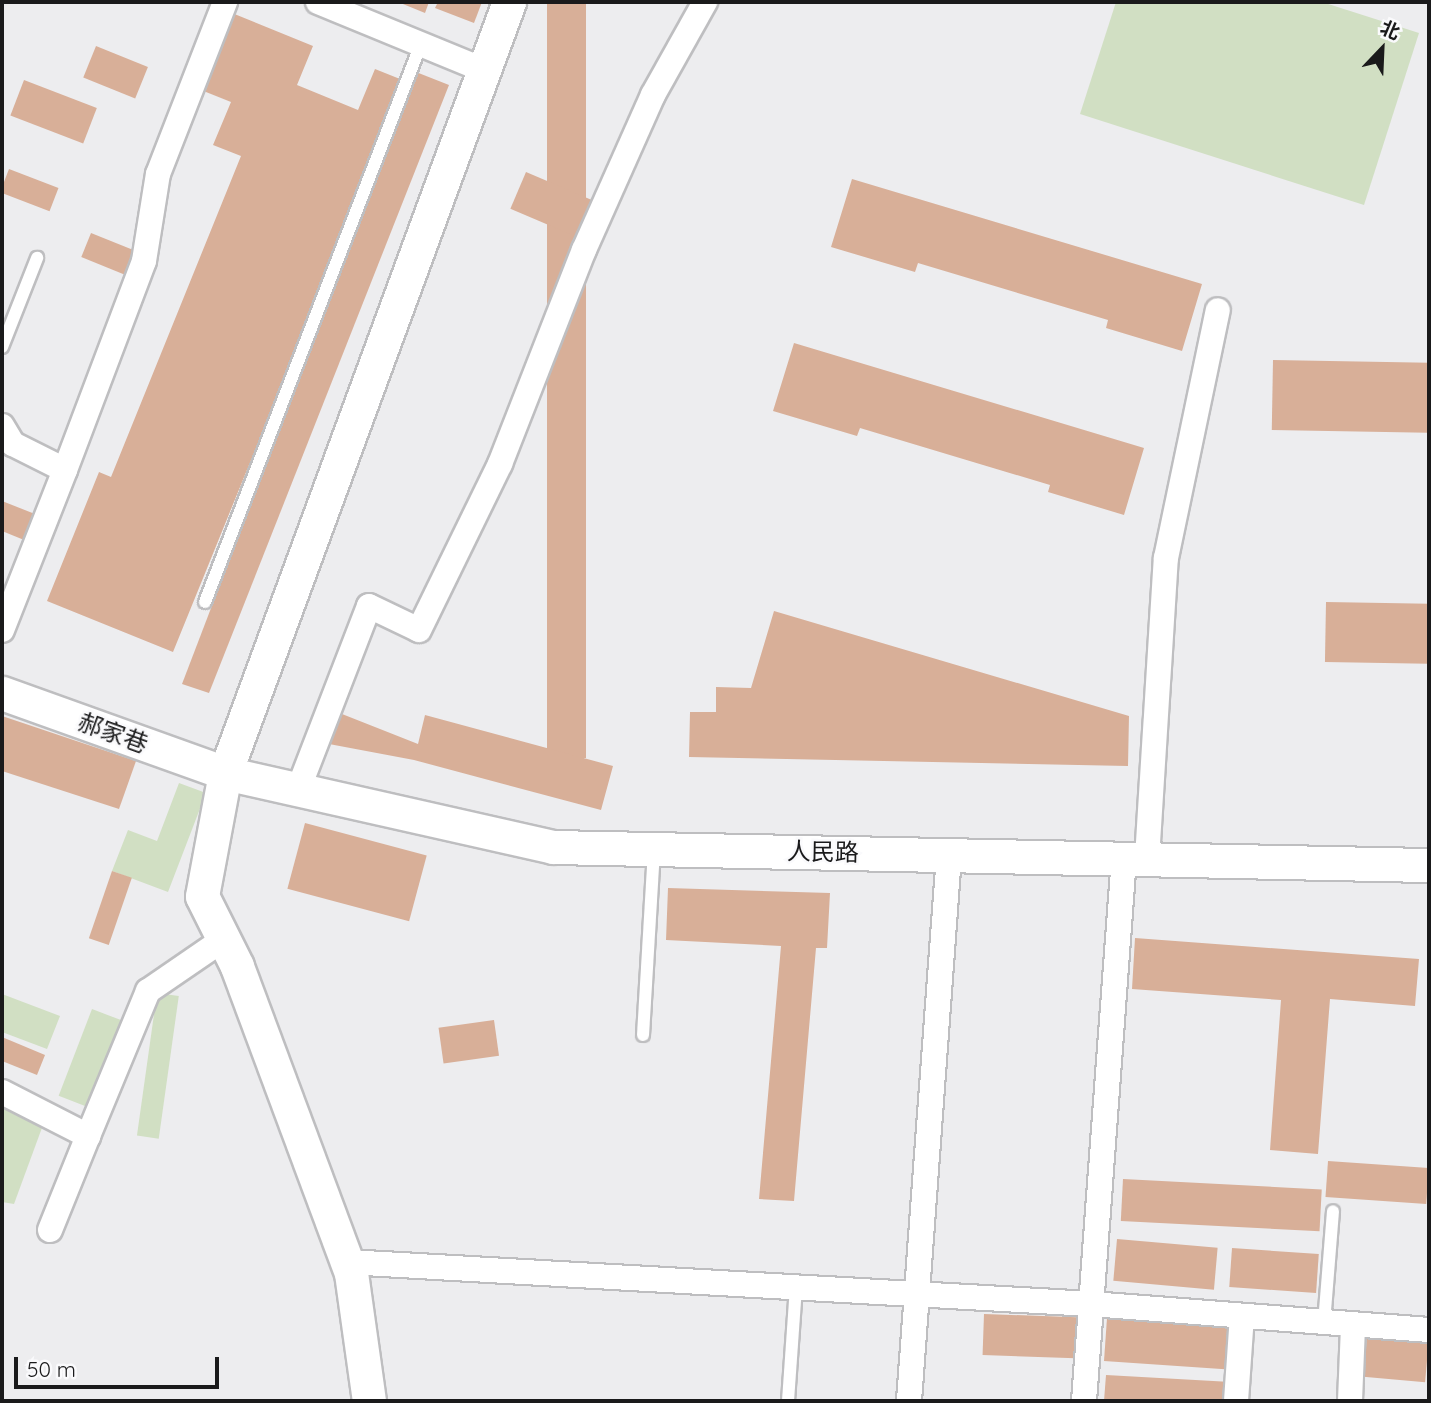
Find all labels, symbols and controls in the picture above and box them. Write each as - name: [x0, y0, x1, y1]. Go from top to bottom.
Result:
- north arrow: [1347, 14, 1417, 84]
- text: 北: [1377, 15, 1404, 44]
- street label: 郝家巷: [74, 707, 152, 759]
- street label: 人民路: [787, 837, 859, 867]
- scale bar: [18, 1344, 222, 1388]
- text: 50 m: [27, 1356, 76, 1382]

